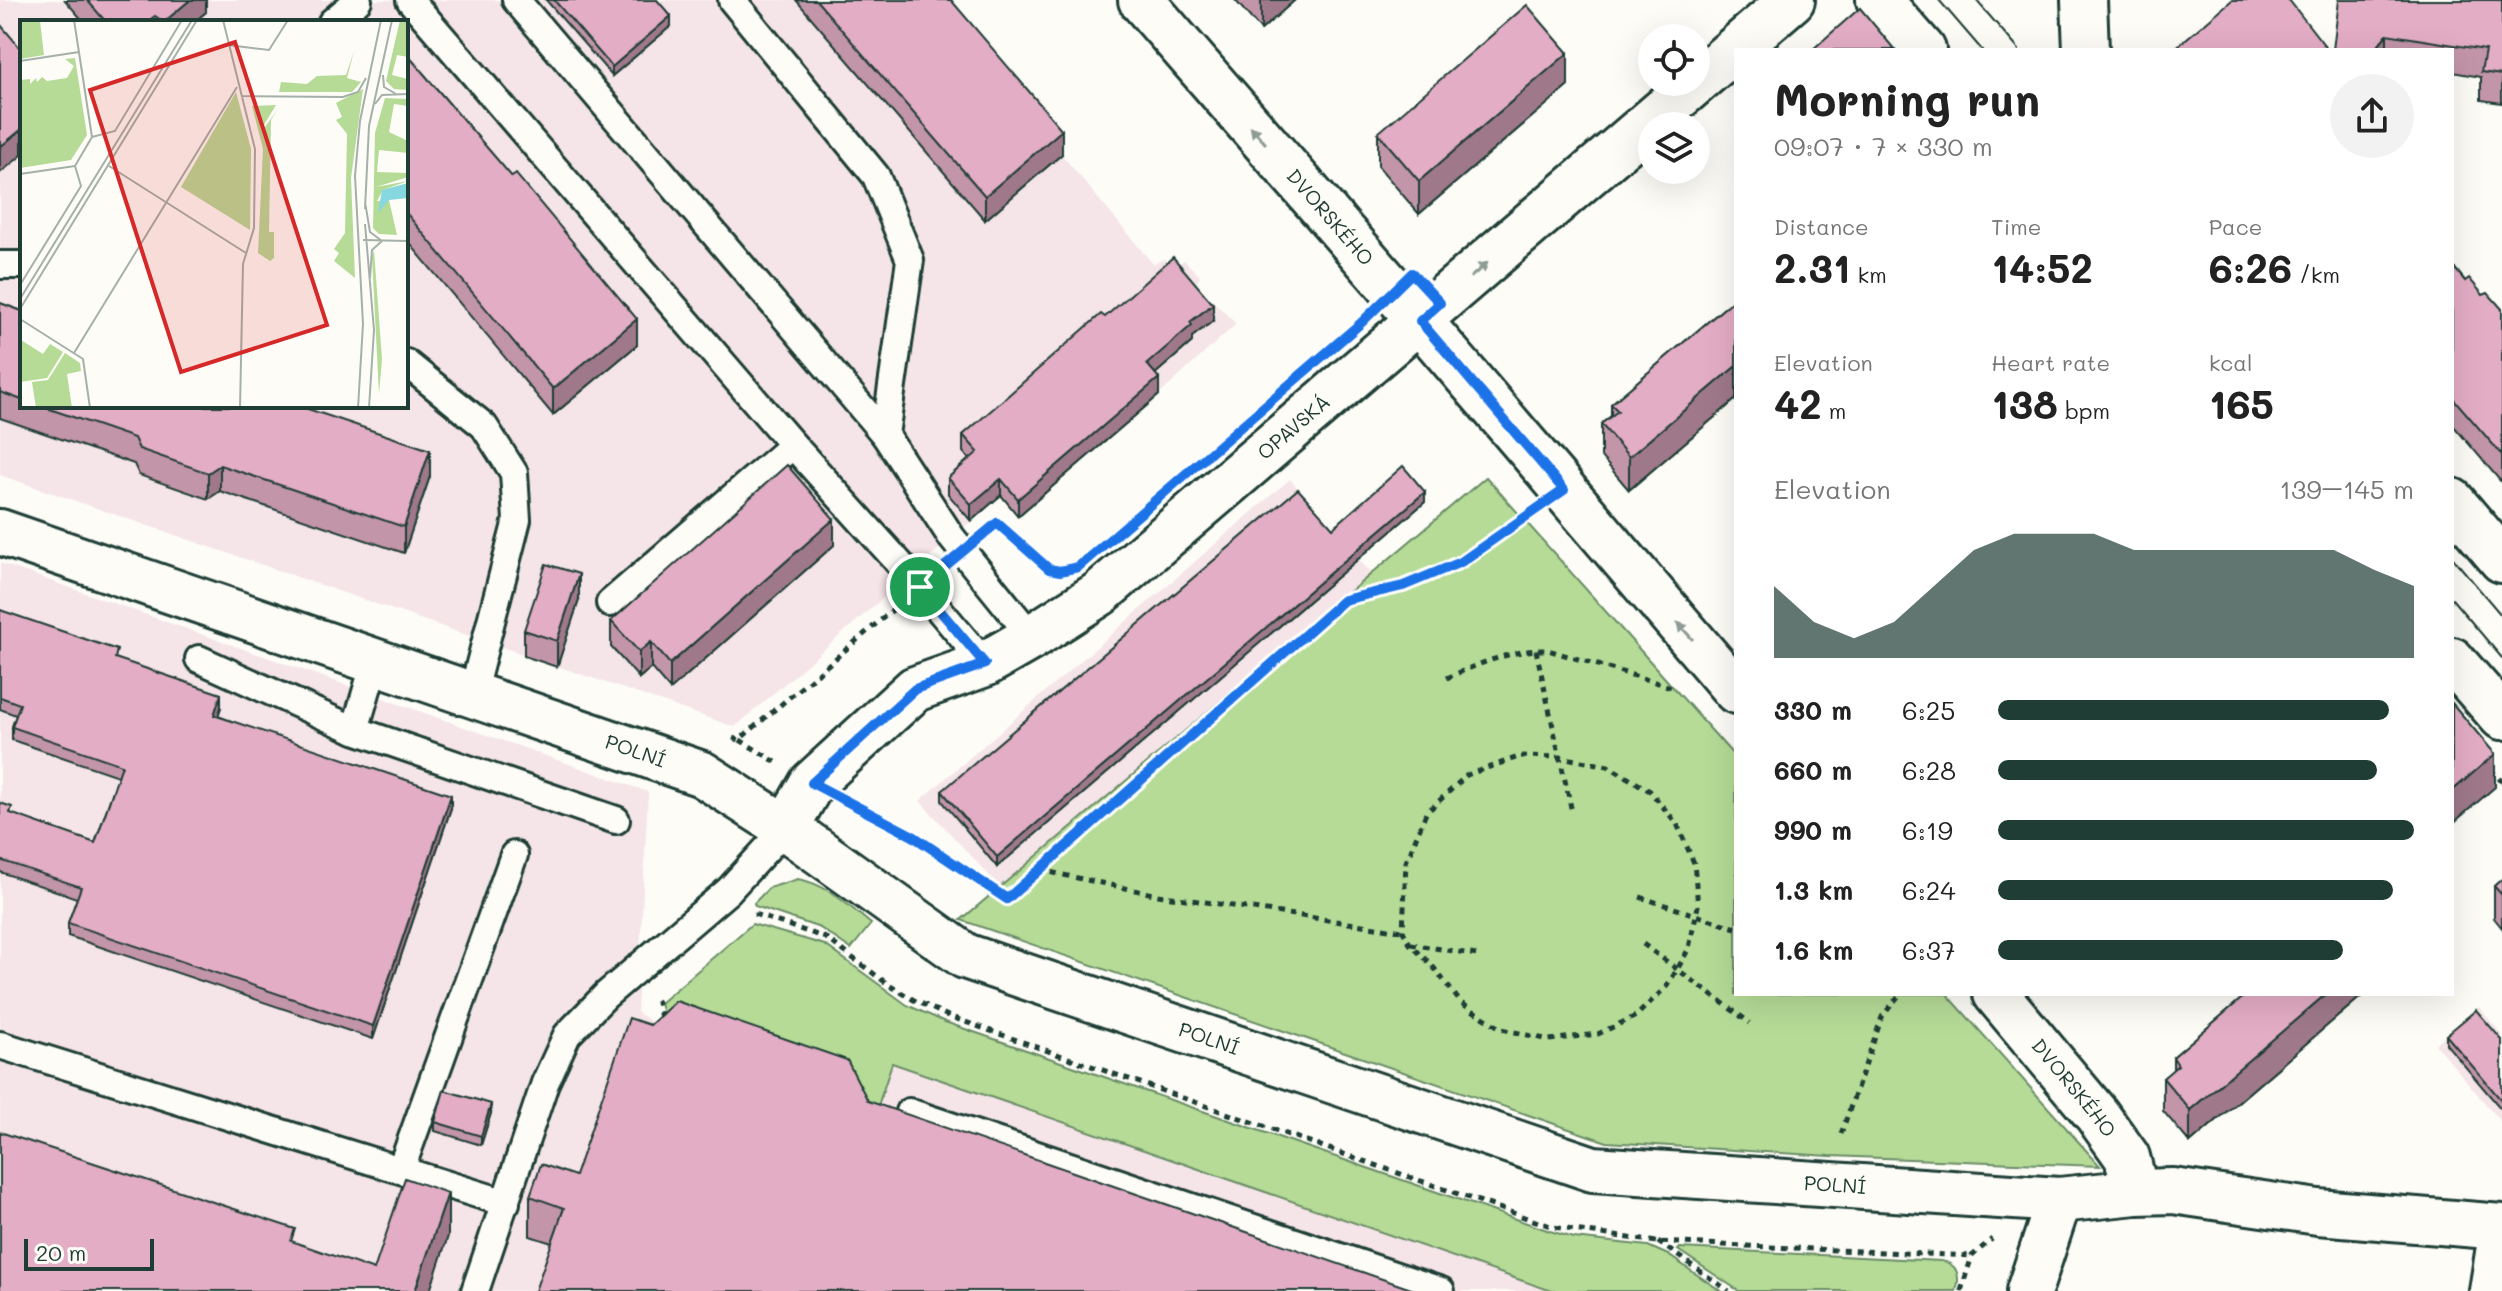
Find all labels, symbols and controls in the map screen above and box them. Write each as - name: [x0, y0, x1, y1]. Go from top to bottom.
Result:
- inset map: [20, 20, 408, 408]
- map controls: [1638, 24, 1710, 184]
- button: locate: [1638, 24, 1710, 96]
- text: Morning run: [1774, 70, 2040, 127]
- button: share: [2330, 74, 2414, 158]
- button: layers: [1638, 112, 1710, 184]
- one-way arrow: [1250, 126, 1268, 145]
- text: 09:07 · 7 × 330 m: [1774, 129, 1993, 163]
- street label: DVORSKÉHO: [1281, 163, 1380, 271]
- text: Distance: [1774, 212, 1869, 241]
- text: Time: [1991, 212, 2041, 241]
- text: Pace: [2209, 212, 2262, 241]
- text: 2.31: [1774, 241, 1850, 293]
- text: 14:52: [1991, 241, 2093, 293]
- text: 6:26: [2209, 241, 2292, 293]
- text: km: [1850, 260, 1887, 289]
- text: /km: [2292, 260, 2340, 289]
- one-way arrow: [1469, 262, 1489, 279]
- text: Elevation: [1774, 348, 1873, 377]
- text: Heart rate: [1991, 348, 2110, 377]
- text: kcal: [2209, 348, 2253, 377]
- text: 42: [1774, 377, 1822, 429]
- text: 138: [1991, 377, 2058, 429]
- text: 165: [2209, 377, 2274, 429]
- street label: OPAVSKÁ: [1251, 388, 1335, 465]
- text: m: [1822, 396, 1846, 425]
- text: bpm: [2058, 396, 2110, 425]
- text: Elevation: [1774, 472, 1891, 506]
- text: 139–145 m: [2279, 472, 2414, 506]
- pin: [886, 553, 954, 621]
- icon: arrive: [898, 565, 942, 609]
- one-way arrow: [1677, 622, 1694, 642]
- text: 330 m: [1774, 693, 1852, 727]
- text: 6:25: [1902, 693, 1955, 727]
- street label: POLNÍ: [602, 728, 669, 773]
- text: 660 m: [1774, 753, 1852, 787]
- text: 6:28: [1902, 753, 1956, 787]
- text: 990 m: [1774, 813, 1852, 847]
- text: 6:19: [1902, 813, 1953, 847]
- text: 1.3 km: [1774, 873, 1853, 907]
- text: 6:24: [1902, 873, 1956, 907]
- text: 1.6 km: [1774, 933, 1853, 967]
- text: 6:37: [1902, 933, 1955, 967]
- street label: POLNÍ: [1176, 1015, 1243, 1060]
- street label: DVORSKÉHO: [2026, 1033, 2123, 1142]
- street label: POLNÍ: [1803, 1169, 1867, 1199]
- scale bar: [24, 1235, 154, 1271]
- text: 20 m: [36, 1238, 86, 1267]

